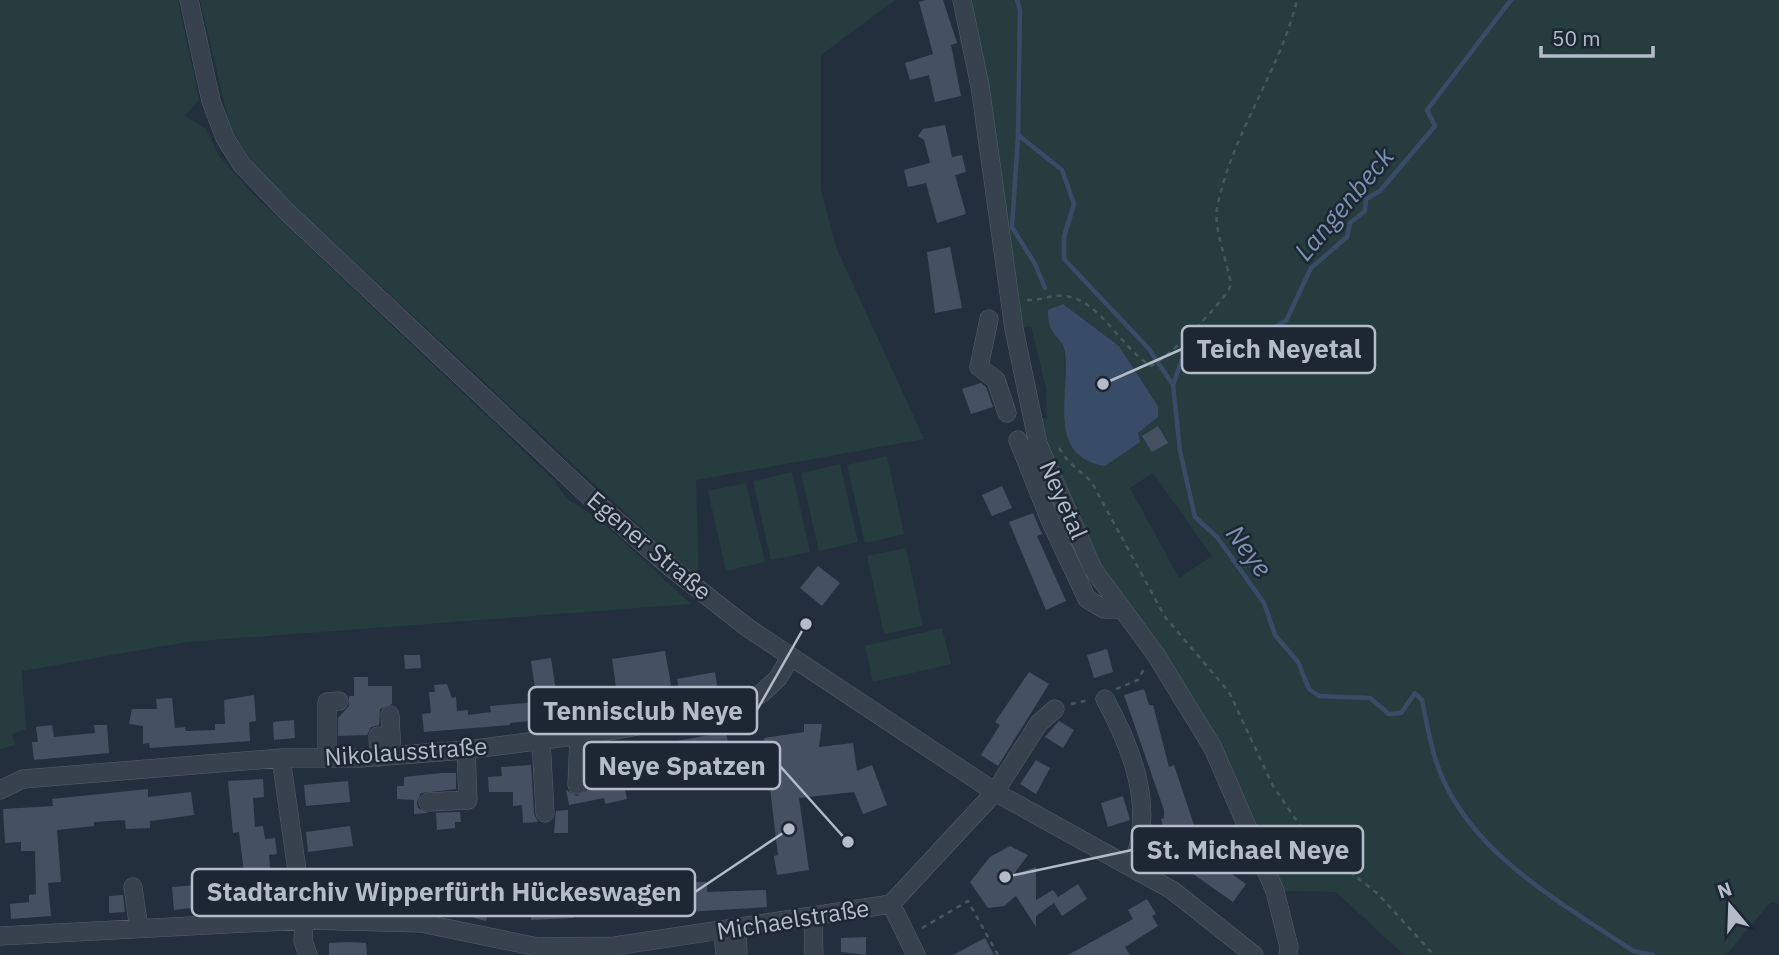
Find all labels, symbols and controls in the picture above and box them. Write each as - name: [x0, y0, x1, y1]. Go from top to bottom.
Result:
- scale bar: [1541, 14, 1653, 58]
- text: 50 m: [1552, 24, 1601, 52]
- water label: Langenbeck: [1286, 139, 1401, 267]
- callout: Teich Neyetal: [1182, 326, 1375, 373]
- text: Teich Neyetal: [1197, 331, 1362, 365]
- street label: Neyetal: [1032, 455, 1095, 544]
- street label: Egener Straße: [581, 484, 719, 607]
- water label: Neye: [1219, 518, 1280, 583]
- callout: Tennisclub Neye: [529, 687, 757, 734]
- text: Tennisclub Neye: [543, 693, 743, 727]
- street label: Nikolausstraße: [323, 729, 488, 773]
- callout: Neye Spatzen: [584, 742, 780, 789]
- text: Neye Spatzen: [598, 748, 766, 782]
- callout: St. Michael Neye: [1132, 826, 1363, 873]
- text: St. Michael Neye: [1147, 832, 1349, 866]
- callout: Stadtarchiv Wipperfürth Hückeswagen: [192, 869, 695, 916]
- north arrow: [1695, 871, 1765, 941]
- text: Stadtarchiv Wipperfürth Hückeswagen: [206, 874, 682, 908]
- text: N: [1714, 876, 1735, 904]
- street label: Michaelstraße: [714, 891, 871, 947]

